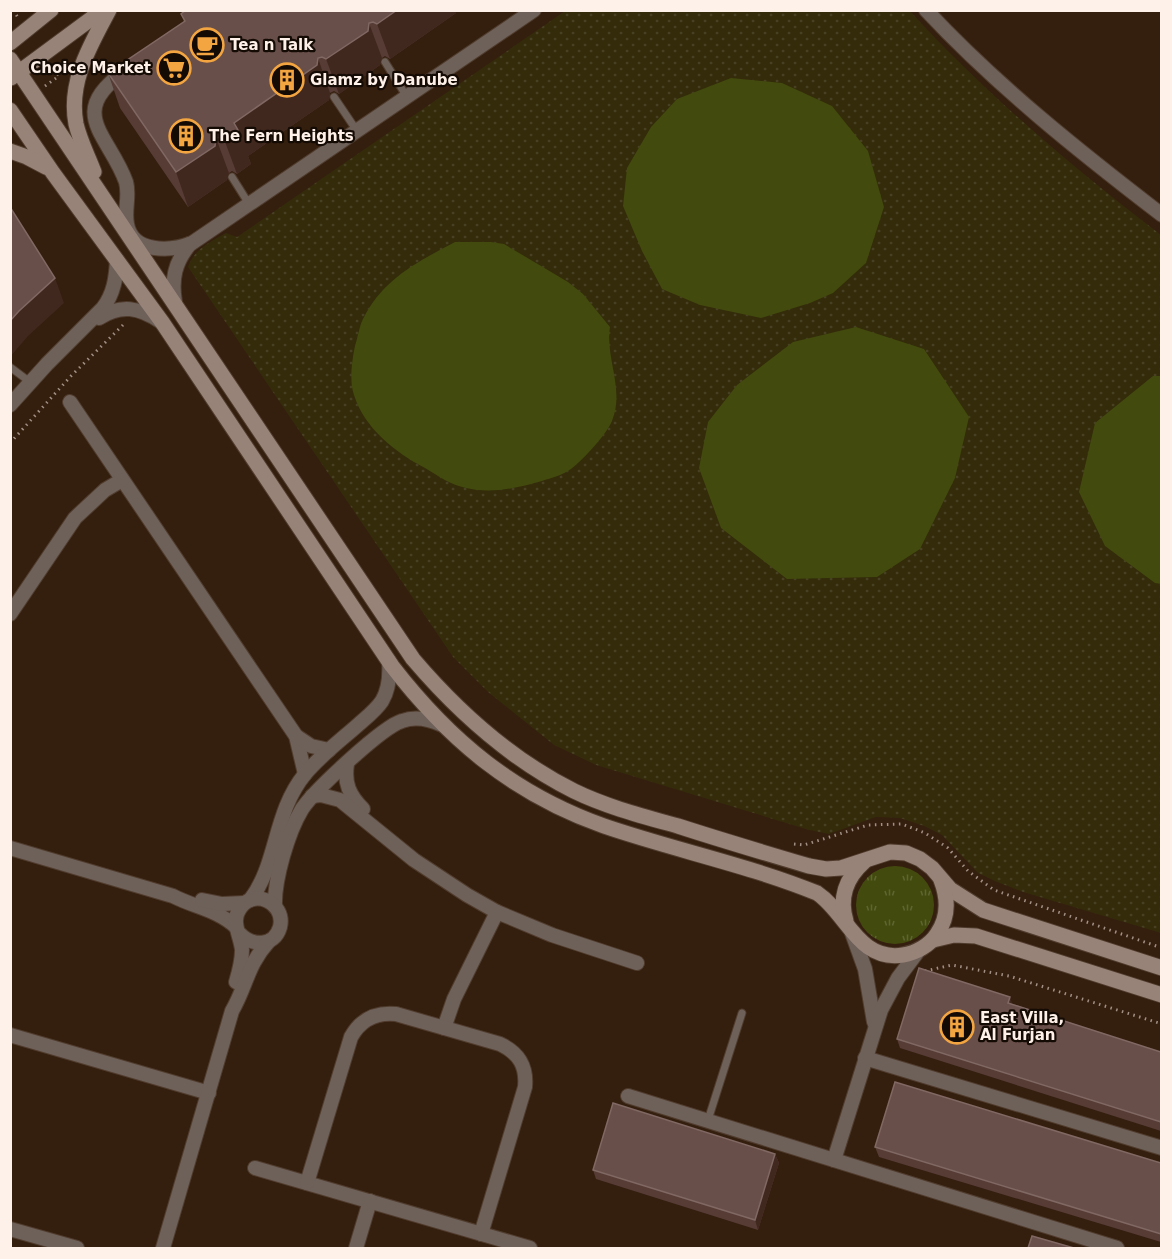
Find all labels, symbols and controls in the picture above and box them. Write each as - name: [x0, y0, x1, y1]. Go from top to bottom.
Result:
- cafe icon: Tea n Talk: [189, 27, 225, 63]
- place label: Tea n Talk: [230, 36, 314, 54]
- supermarket icon: Choice Market: [156, 50, 192, 86]
- place label: Choice Market: [30, 59, 151, 77]
- building icon: Glamz by Danube: [269, 62, 305, 98]
- place label: Glamz by Danube: [310, 71, 458, 89]
- building icon: The Fern Heights: [168, 118, 204, 154]
- place label: The Fern Heights: [209, 127, 354, 145]
- building icon: East Villa, Al Furjan: [939, 1009, 975, 1045]
- place label: East Villa, Al Furjan: [980, 1009, 1064, 1044]

